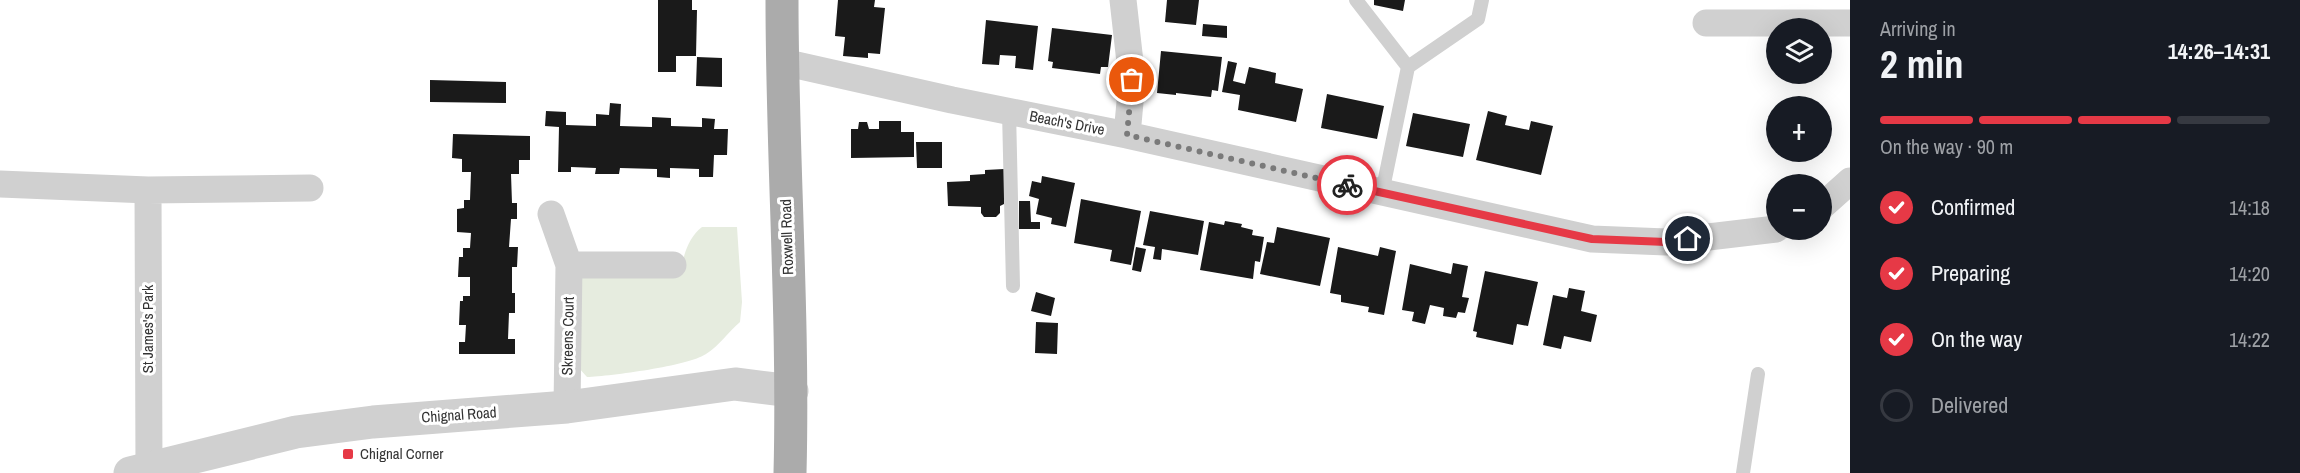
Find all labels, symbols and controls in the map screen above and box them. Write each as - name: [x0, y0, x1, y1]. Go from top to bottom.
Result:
- text: Arriving in: [1880, 15, 1956, 42]
- map controls: [1766, 18, 1832, 240]
- button: layers: [1766, 18, 1832, 84]
- text: 14:26–14:31: [2168, 36, 2270, 66]
- text: 2 min: [1880, 38, 1964, 90]
- pin: [1106, 54, 1157, 105]
- icon: bag: [1115, 63, 1148, 96]
- button: +: [1766, 96, 1832, 162]
- street label: Beach's Drive: [1028, 105, 1107, 140]
- text: On the way · 90 m: [1880, 133, 2013, 160]
- courier: [1317, 155, 1377, 215]
- icon: bike: [1331, 169, 1364, 202]
- button: −: [1766, 174, 1832, 240]
- icon: check: [1880, 191, 1913, 224]
- text: Confirmed: [1931, 192, 2015, 222]
- text: 14:18: [2229, 194, 2270, 221]
- street label: Roxwell Road: [775, 199, 798, 275]
- pin: [1662, 213, 1713, 264]
- icon: home: [1671, 222, 1704, 255]
- icon: check: [1880, 257, 1913, 290]
- text: Preparing: [1931, 258, 2010, 288]
- text: 14:20: [2229, 260, 2270, 287]
- street label: St James's Park: [137, 284, 158, 373]
- street label: Skreens Court: [556, 296, 579, 375]
- icon: check: [1880, 323, 1913, 356]
- text: On the way: [1931, 324, 2022, 354]
- text: 14:22: [2229, 326, 2270, 353]
- text: Delivered: [1931, 390, 2008, 420]
- street label: Chignal Road: [421, 401, 497, 428]
- place label: Chignal Corner: [360, 443, 443, 464]
- marker: Chignal Corner: [341, 447, 355, 461]

